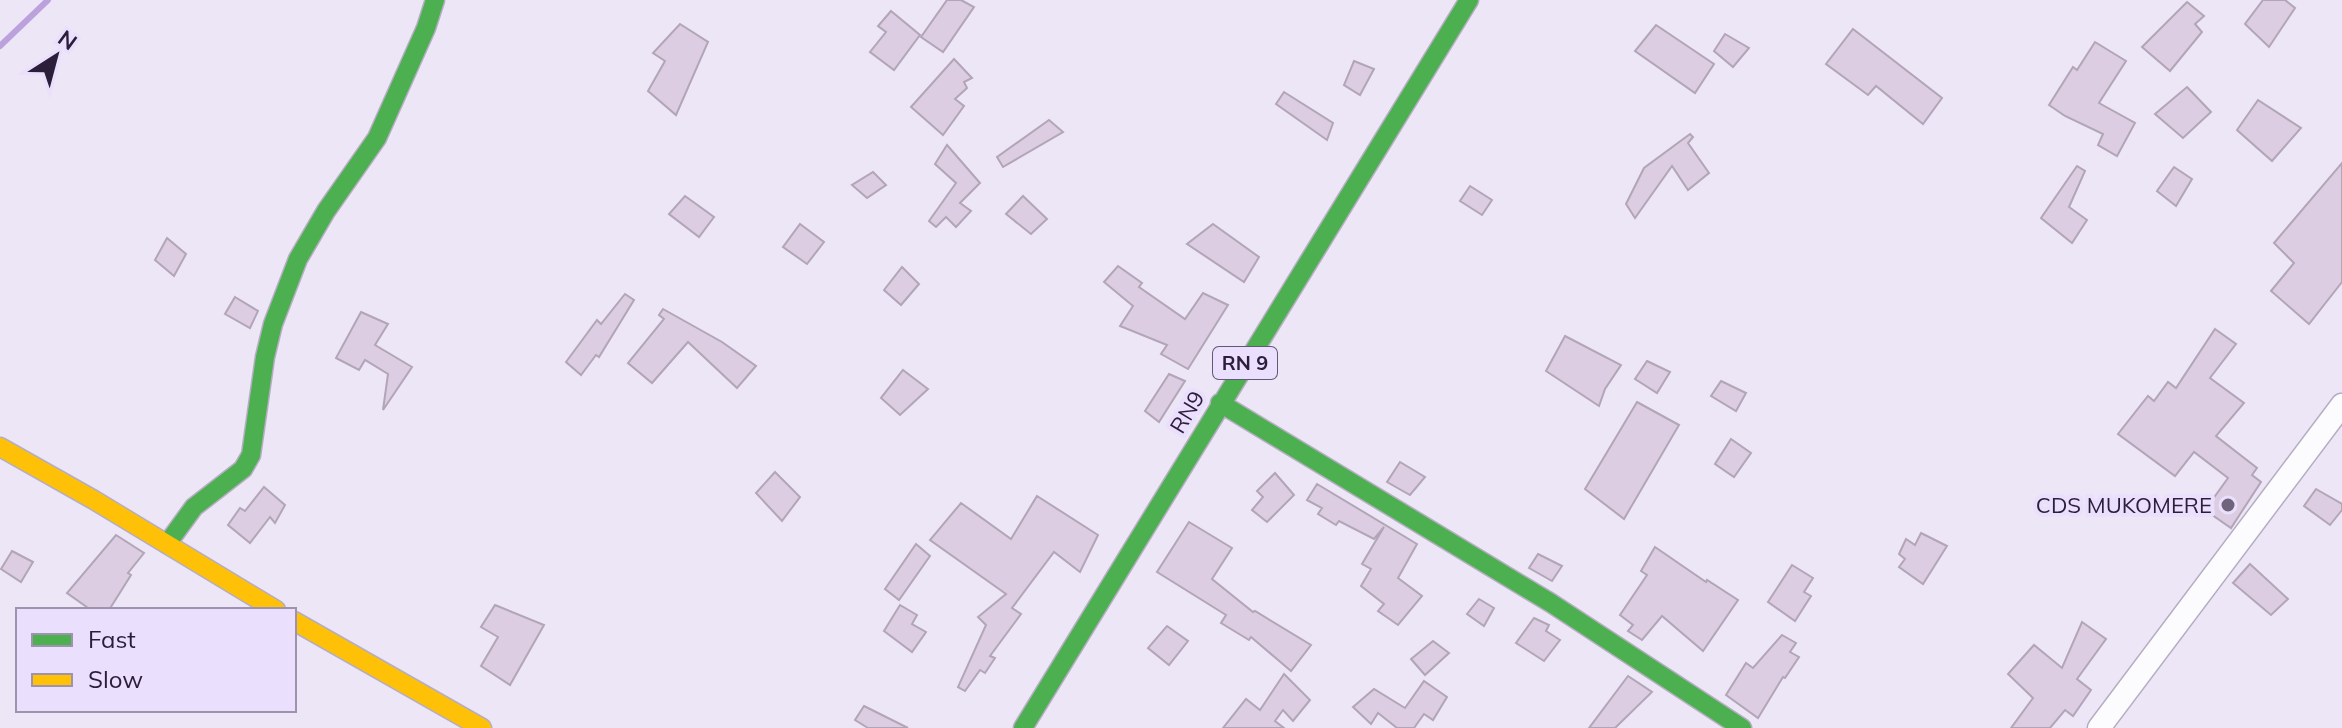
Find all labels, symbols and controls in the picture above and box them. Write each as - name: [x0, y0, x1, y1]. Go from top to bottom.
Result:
- north arrow: [16, 16, 96, 96]
- text: N: [53, 24, 83, 56]
- road number: RN 9: [1213, 347, 1277, 379]
- street label: RN9: [1163, 386, 1211, 438]
- place label: CDS MUKOMERE: [2036, 491, 2212, 519]
- marker: CDS MUKOMERE: [2219, 496, 2237, 514]
- legend: [16, 608, 296, 712]
- text: Fast: [88, 624, 136, 654]
- text: Slow: [88, 664, 143, 694]

